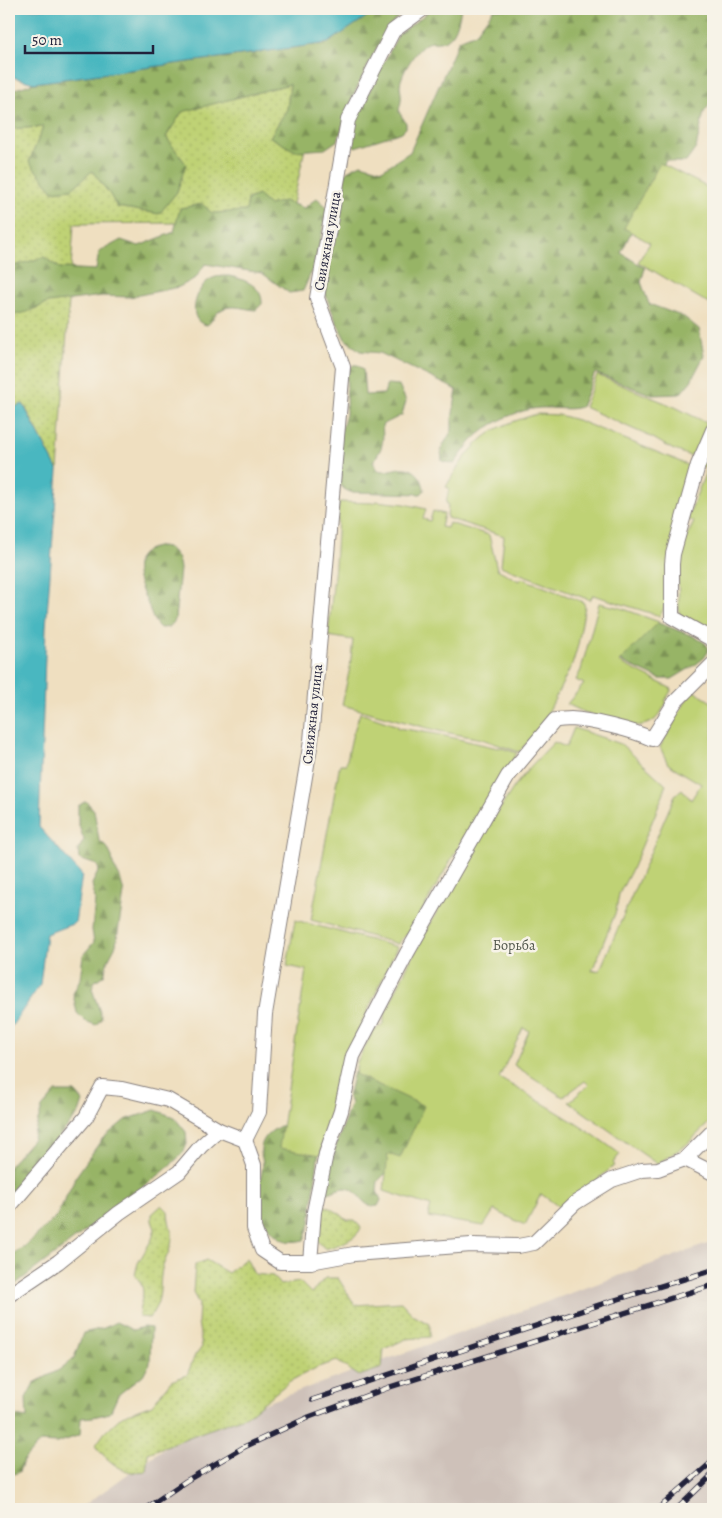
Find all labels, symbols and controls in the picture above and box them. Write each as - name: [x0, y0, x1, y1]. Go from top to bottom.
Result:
- scale bar: [25, 22, 152, 54]
- text: 50 m: [32, 30, 62, 50]
- street label: Свияжная улица: [309, 189, 346, 292]
- street label: Свияжная улица: [298, 663, 327, 765]
- park label: Борьба: [493, 936, 536, 955]

